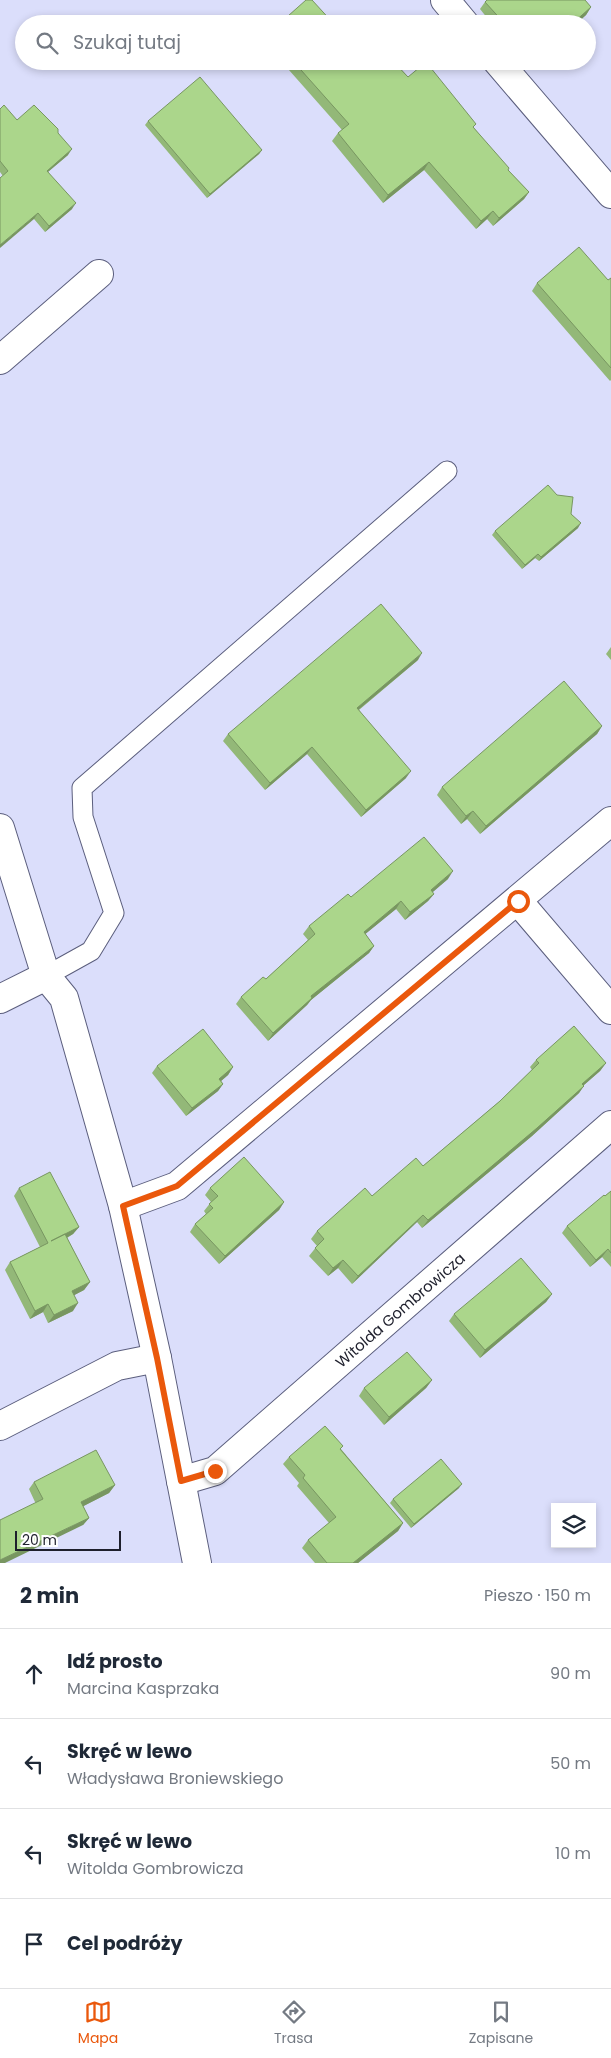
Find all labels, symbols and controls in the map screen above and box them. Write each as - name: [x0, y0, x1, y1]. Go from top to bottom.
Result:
- search box: [15, 15, 596, 70]
- icon: search: [33, 29, 61, 57]
- text: Szukaj tutaj: [73, 29, 181, 56]
- route start: [507, 890, 530, 913]
- street label: Witolda Gombrowicza: [331, 1248, 469, 1372]
- route end: [204, 1460, 227, 1483]
- map controls: [551, 1503, 596, 1548]
- button: layers: [551, 1503, 596, 1548]
- scale bar: [15, 1528, 121, 1551]
- text: 20 m: [22, 1530, 57, 1550]
- text: 2 min: [20, 1581, 79, 1610]
- text: Pieszo · 150 m: [484, 1584, 591, 1607]
- text: Idź prosto: [67, 1648, 163, 1675]
- icon: ahead: [20, 1660, 48, 1688]
- text: 90 m: [550, 1662, 591, 1685]
- text: Marcina Kasprzaka: [67, 1677, 219, 1700]
- text: Skręć w lewo: [67, 1738, 192, 1765]
- icon: left: [20, 1750, 48, 1778]
- text: 50 m: [550, 1752, 591, 1775]
- text: Władysława Broniewskiego: [67, 1767, 283, 1790]
- text: Skręć w lewo: [67, 1828, 192, 1855]
- icon: left: [20, 1840, 48, 1868]
- text: 10 m: [555, 1842, 591, 1865]
- text: Witolda Gombrowicza: [67, 1857, 244, 1880]
- icon: arrive: [20, 1930, 48, 1958]
- text: Cel podróży: [67, 1930, 182, 1957]
- tab: Mapa: [78, 1998, 118, 2049]
- tab: Trasa: [274, 1998, 313, 2049]
- tab: Zapisane: [469, 1998, 533, 2049]

